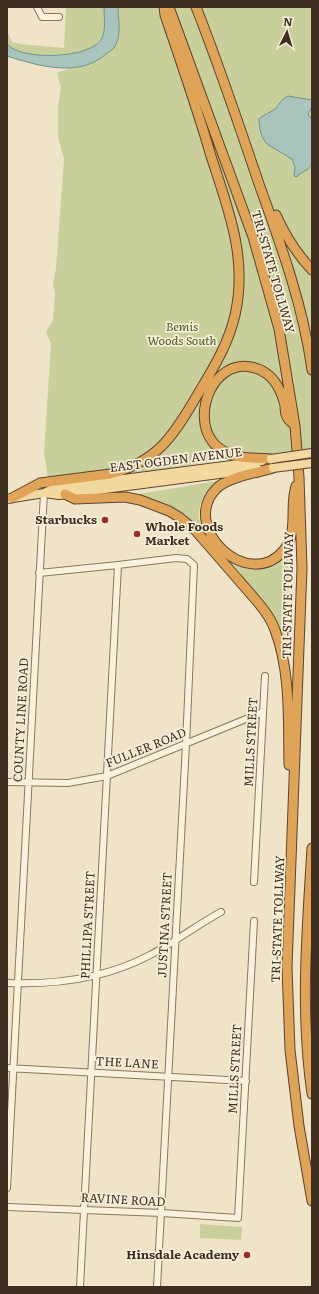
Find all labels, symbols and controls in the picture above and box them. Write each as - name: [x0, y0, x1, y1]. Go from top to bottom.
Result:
- north arrow: [267, 12, 307, 52]
- text: N: [283, 13, 293, 29]
- street label: TRI-STATE TOLLWAY: [248, 208, 300, 336]
- park label: Bemis Woods South: [147, 317, 217, 349]
- street label: EAST OGDEN AVENUE: [109, 442, 244, 476]
- place label: Starbucks: [35, 510, 97, 528]
- marker: Starbucks: [100, 515, 110, 525]
- place label: Whole Foods Market: [145, 517, 223, 549]
- marker: Whole Foods Market: [132, 529, 142, 539]
- street label: TRI-STATE TOLLWAY: [277, 531, 297, 659]
- street label: COUNTY LINE ROAD: [8, 657, 32, 783]
- street label: MILLS STREET: [239, 696, 261, 787]
- street label: FULLER ROAD: [102, 723, 189, 772]
- street label: TRI-STATE TOLLWAY: [266, 855, 288, 983]
- street label: PHILLIPA STREET: [75, 870, 99, 980]
- street label: JUSTINA STREET: [152, 871, 176, 978]
- street label: MILLS STREET: [223, 1023, 245, 1114]
- street label: THE LANE: [95, 1051, 159, 1073]
- street label: RAVINE ROAD: [80, 1188, 166, 1210]
- place label: Hinsdale Academy: [126, 1245, 240, 1263]
- marker: Hinsdale Academy: [242, 1250, 252, 1260]

